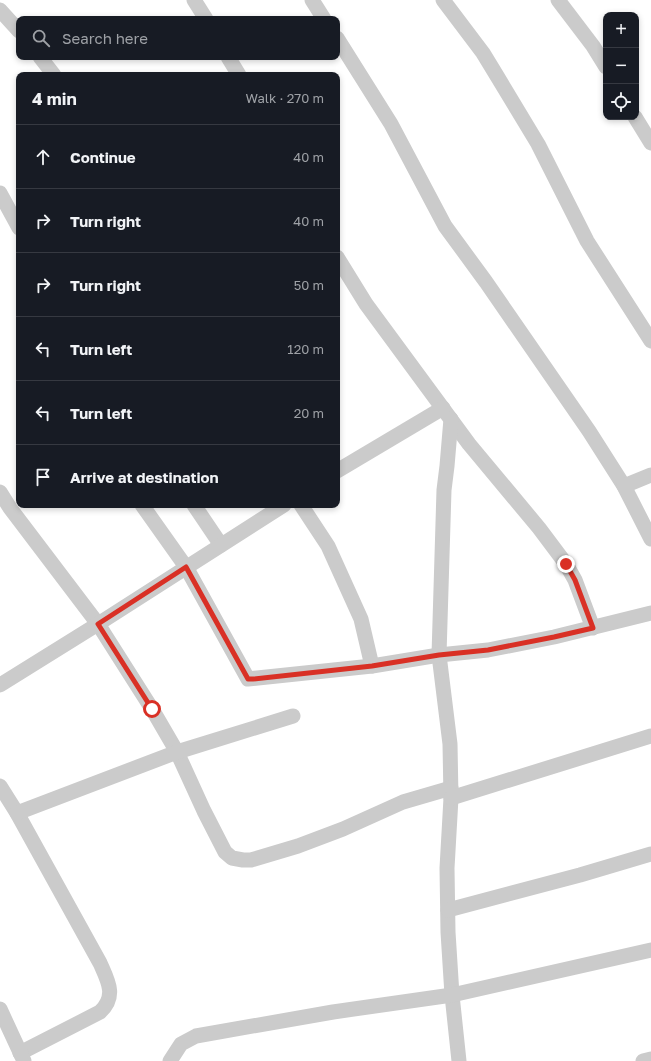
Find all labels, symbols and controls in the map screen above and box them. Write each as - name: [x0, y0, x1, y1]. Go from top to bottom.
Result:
- map controls: [603, 12, 639, 120]
- button: +: [603, 12, 639, 48]
- search box: [16, 16, 340, 60]
- icon: search: [30, 27, 52, 49]
- text: Search here: [62, 29, 148, 47]
- button: −: [603, 48, 639, 84]
- button: locate: [603, 84, 639, 120]
- text: 4 min: [32, 88, 77, 109]
- text: Walk · 270 m: [246, 90, 324, 106]
- icon: ahead: [32, 146, 54, 168]
- text: Continue: [70, 148, 136, 166]
- text: 40 m: [293, 149, 324, 165]
- icon: right: [32, 210, 54, 232]
- text: Turn right: [70, 212, 141, 230]
- text: 40 m: [293, 213, 324, 229]
- icon: right: [32, 274, 54, 296]
- text: Turn right: [70, 276, 141, 294]
- text: 50 m: [294, 277, 324, 293]
- icon: left: [32, 338, 54, 360]
- text: Turn left: [70, 340, 132, 358]
- text: 120 m: [287, 341, 324, 357]
- icon: left: [32, 402, 54, 424]
- text: Turn left: [70, 404, 132, 422]
- text: 20 m: [294, 405, 324, 421]
- icon: arrive: [32, 466, 54, 488]
- text: Arrive at destination: [70, 468, 219, 486]
- route end: [557, 555, 575, 573]
- route start: [143, 700, 161, 718]

